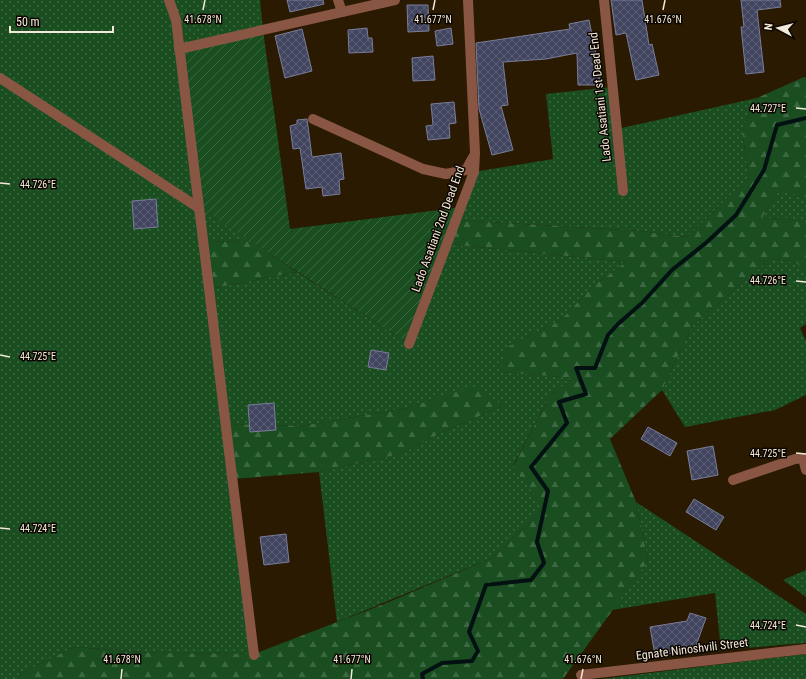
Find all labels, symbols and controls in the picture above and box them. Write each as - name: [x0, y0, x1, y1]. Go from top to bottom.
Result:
- scale bar: [10, 8, 113, 34]
- north arrow: [758, 8, 798, 48]
- text: 41.678°N: [184, 14, 222, 25]
- text: 41.677°N: [414, 14, 452, 25]
- text: 41.676°N: [644, 14, 682, 25]
- text: 50 m: [16, 15, 40, 29]
- text: N: [762, 22, 775, 31]
- street label: Lado Asatiani 1st Dead End: [586, 32, 614, 162]
- text: 44.727°E: [750, 103, 786, 114]
- street label: Lado Asatiani 2nd Dead End: [409, 164, 467, 294]
- text: 44.726°E: [20, 179, 56, 190]
- text: 44.726°E: [750, 275, 786, 286]
- text: 44.725°E: [20, 351, 56, 362]
- text: 44.725°E: [750, 448, 786, 459]
- text: 44.724°E: [20, 523, 56, 534]
- text: 44.724°E: [750, 620, 786, 631]
- street label: Egnate Ninoshvili Street: [635, 635, 749, 663]
- text: 41.678°N: [103, 654, 141, 665]
- text: 41.677°N: [333, 654, 371, 665]
- text: 41.676°N: [564, 654, 602, 665]

